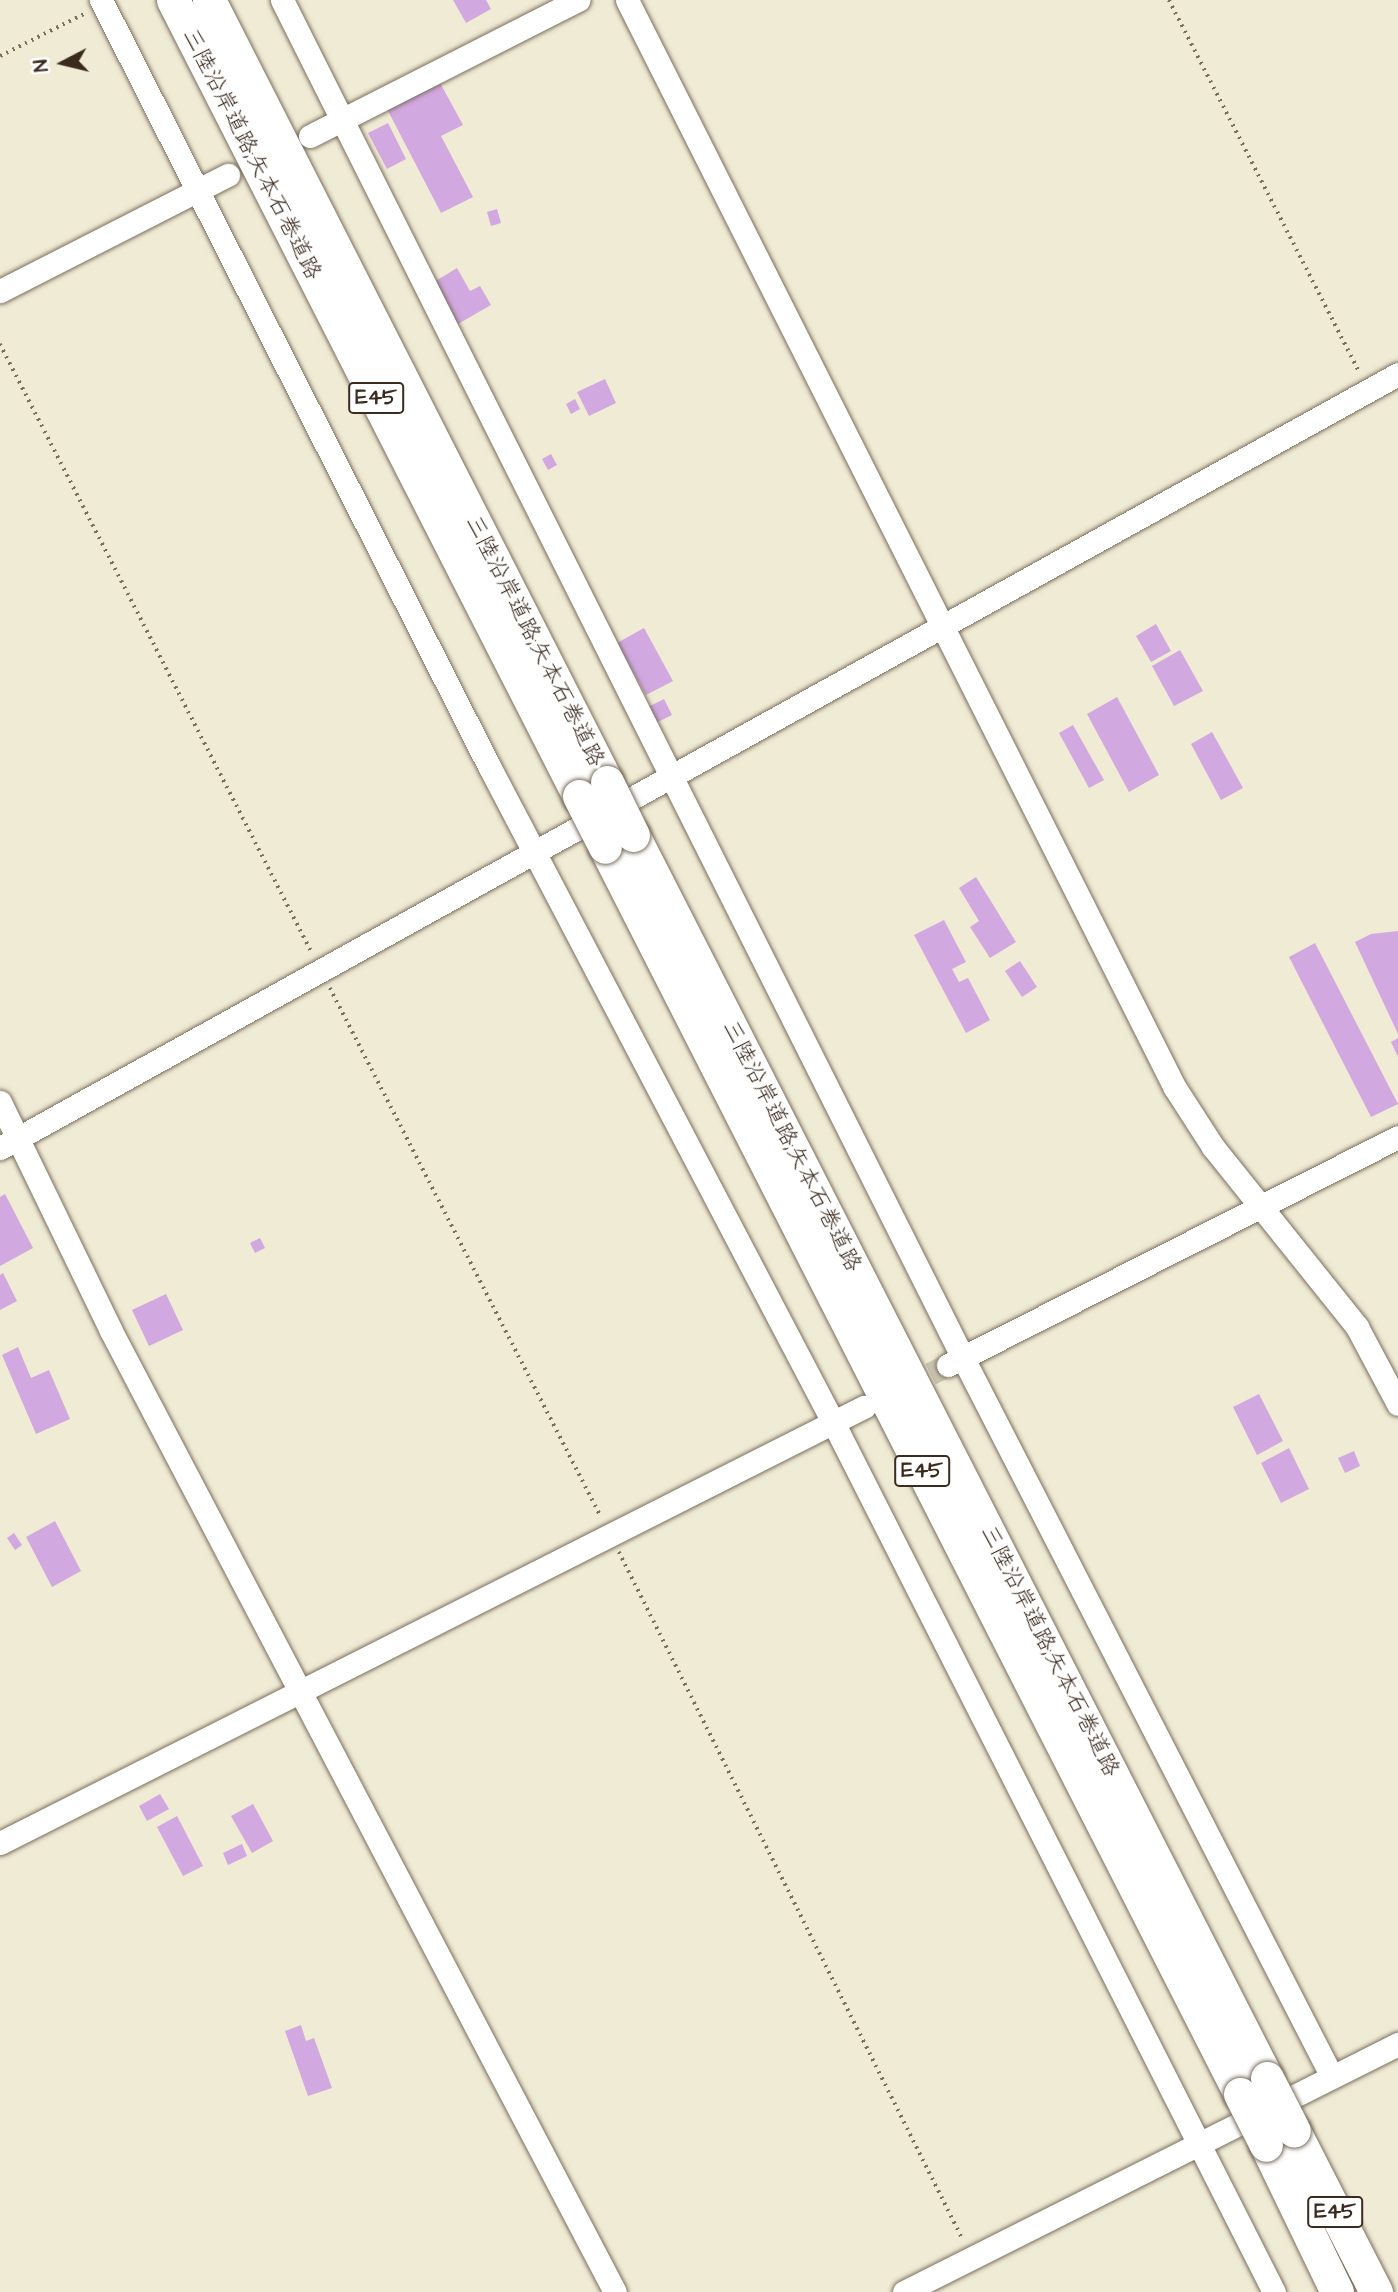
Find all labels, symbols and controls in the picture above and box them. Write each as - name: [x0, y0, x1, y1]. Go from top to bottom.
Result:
- street label: 三陸沿岸道路;矢本石巻道路: [176, 24, 328, 284]
- north arrow: [28, 28, 98, 98]
- text: N: [28, 58, 56, 73]
- road number: E45: [348, 380, 404, 416]
- street label: 三陸沿岸道路;矢本石巻道路: [459, 511, 611, 771]
- street label: 三陸沿岸道路;矢本石巻道路: [716, 1016, 868, 1276]
- road number: E45: [894, 1454, 950, 1488]
- street label: 三陸沿岸道路;矢本石巻道路: [974, 1521, 1126, 1781]
- road number: E45: [1307, 2194, 1363, 2230]

